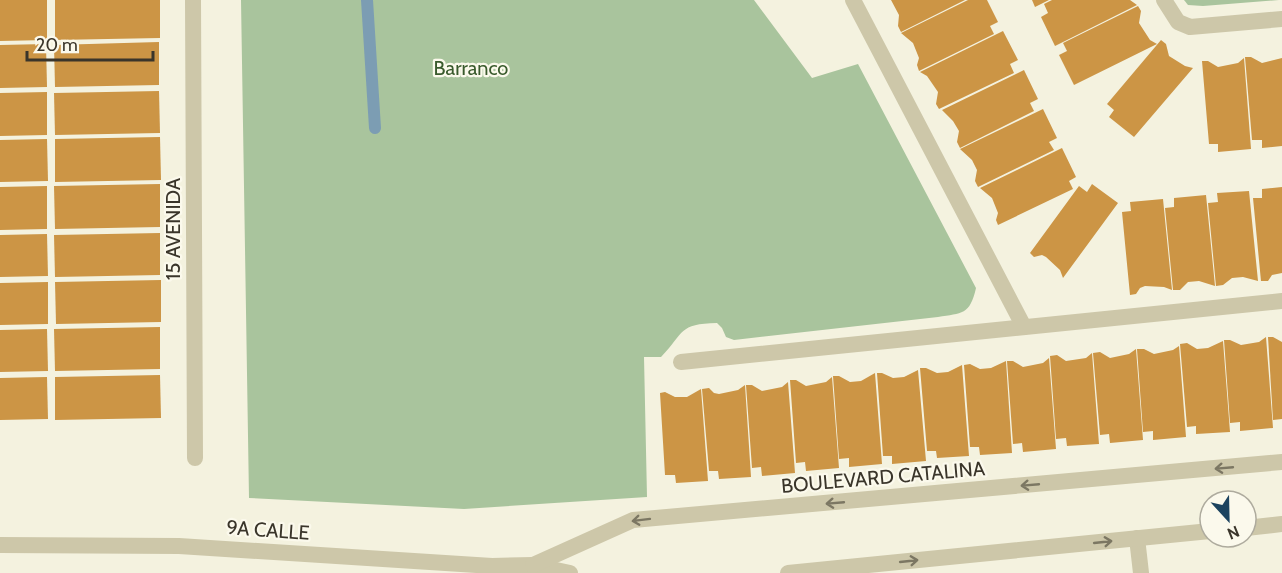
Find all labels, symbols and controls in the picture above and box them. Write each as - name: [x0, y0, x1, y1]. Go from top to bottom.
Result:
- scale bar: [27, 24, 153, 62]
- text: 20 m: [36, 34, 78, 56]
- park label: Barranco: [434, 56, 508, 80]
- street label: 15 AVENIDA: [161, 177, 185, 280]
- street label: BOULEVARD CATALINA: [780, 456, 987, 498]
- one-way arrow: [1214, 463, 1234, 474]
- one-way arrow: [1020, 480, 1040, 491]
- north arrow: [1198, 489, 1258, 549]
- one-way arrow: [826, 498, 846, 509]
- street label: 9A CALLE: [226, 515, 310, 545]
- one-way arrow: [632, 515, 652, 526]
- text: N: [1225, 522, 1242, 543]
- one-way arrow: [1093, 536, 1113, 547]
- one-way arrow: [899, 555, 919, 566]

